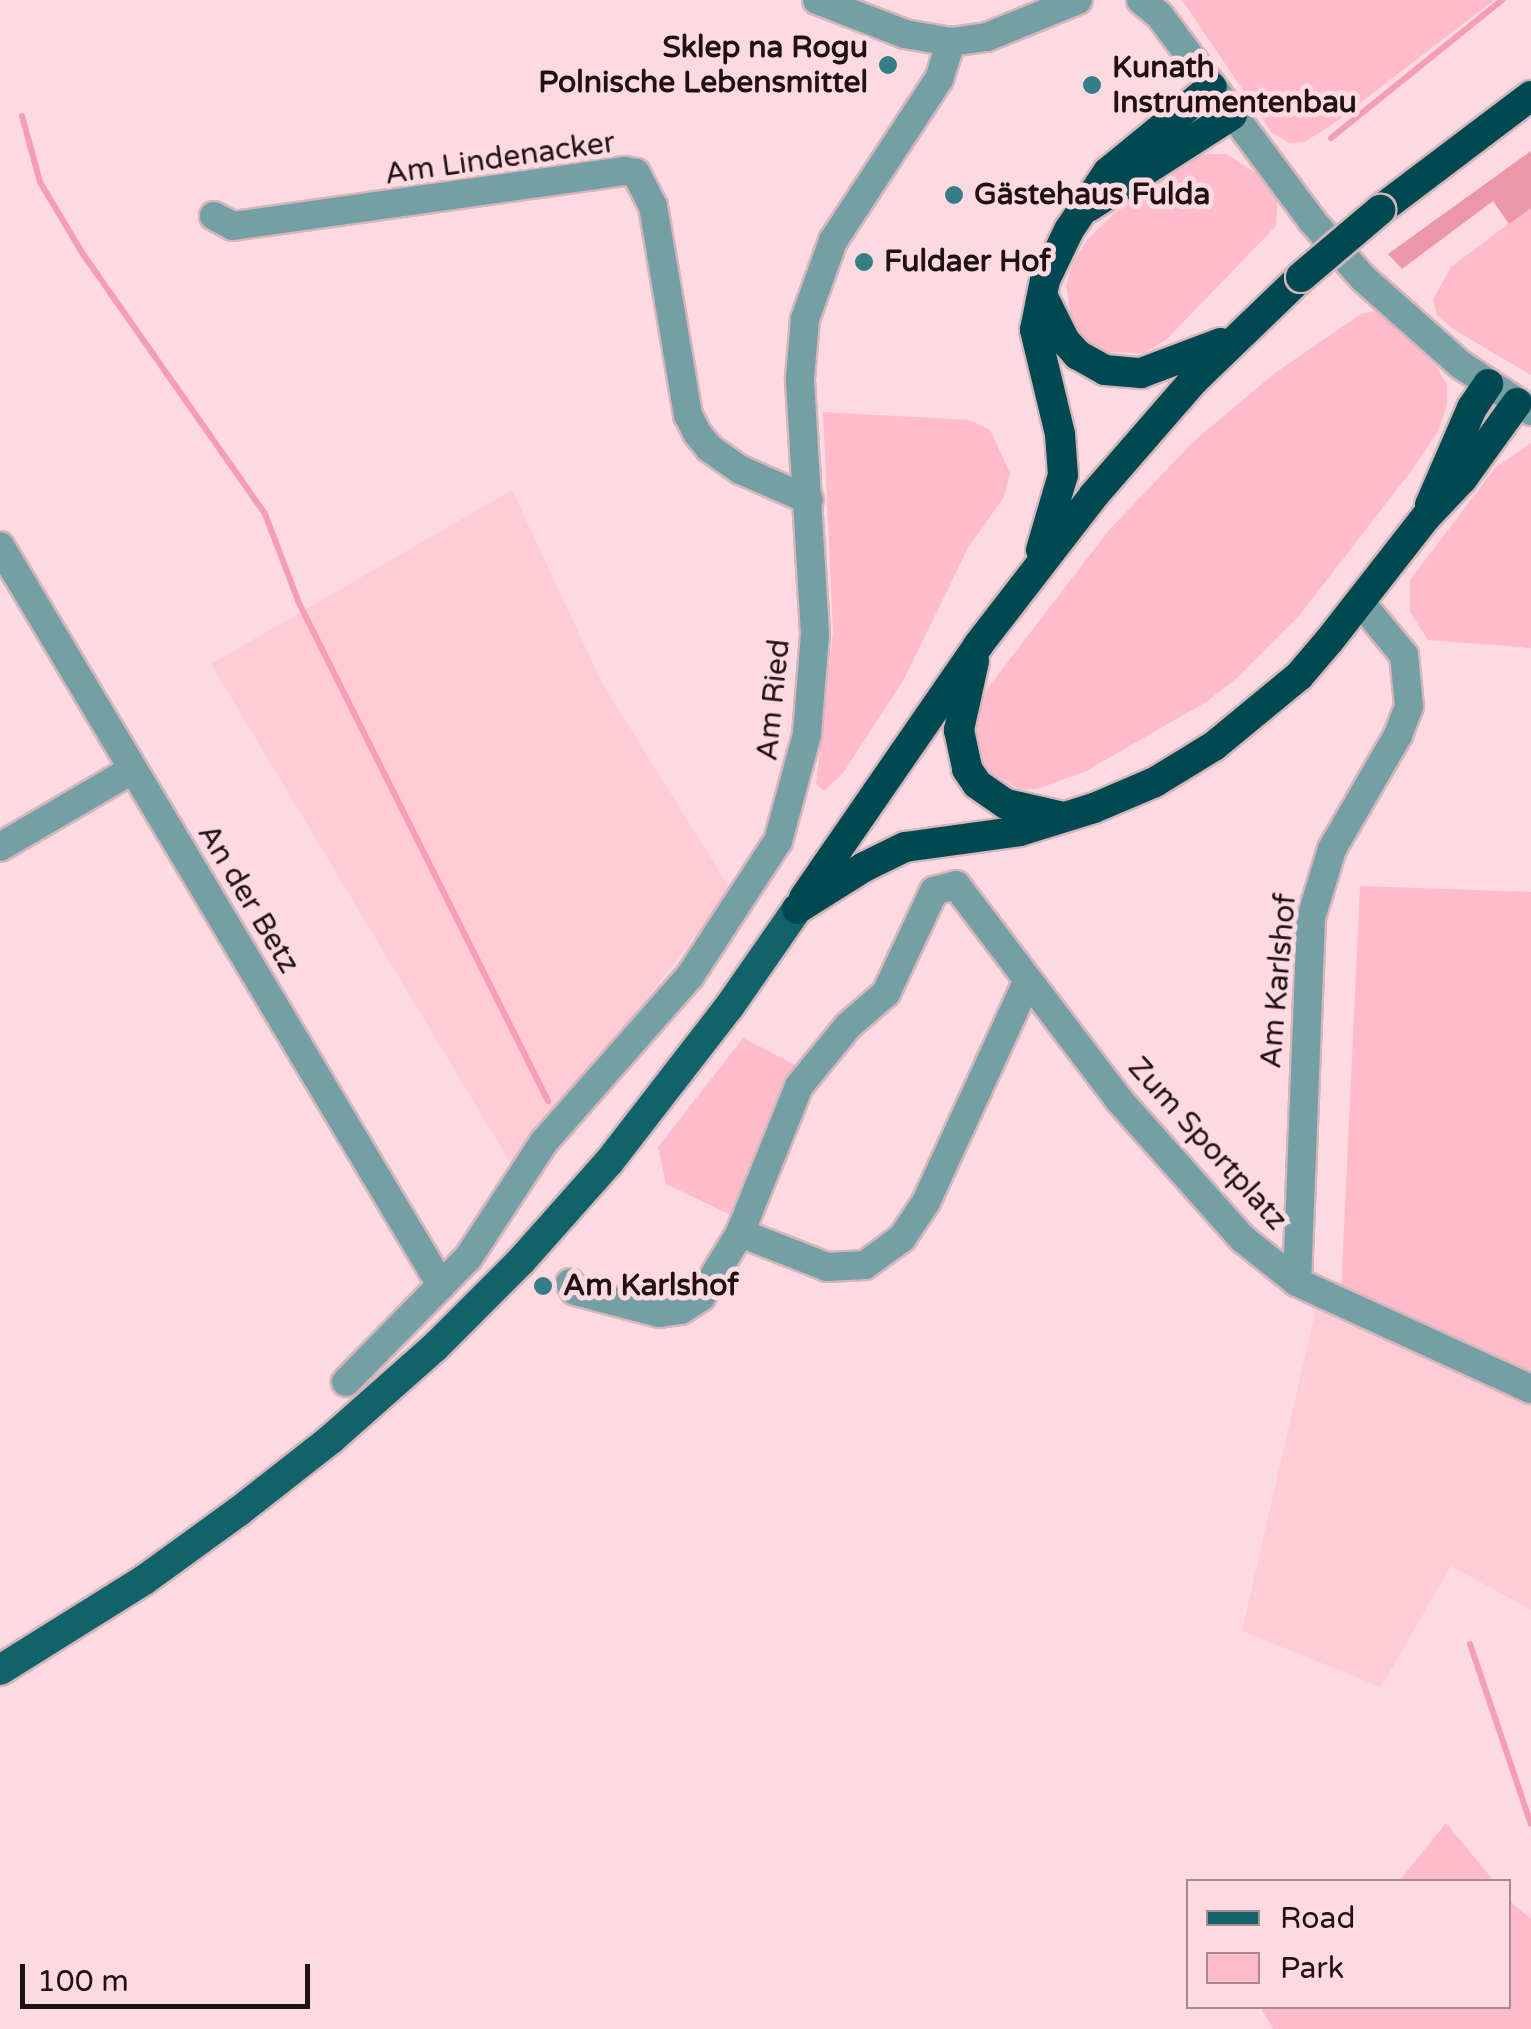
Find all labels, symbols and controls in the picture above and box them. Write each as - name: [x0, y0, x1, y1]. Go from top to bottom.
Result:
- place label: Sklep na Rogu Polnische Lebensmittel: [538, 30, 868, 100]
- place label: Kunath Instrumentenbau: [1112, 50, 1357, 120]
- marker: Sklep na Rogu Polnische Lebensmittel: [877, 54, 899, 76]
- marker: Kunath Instrumentenbau: [1081, 74, 1103, 96]
- street label: Am Lindenacker: [383, 125, 617, 193]
- place label: Gästehaus Fulda: [974, 177, 1210, 213]
- marker: Gästehaus Fulda: [943, 184, 965, 206]
- place label: Fuldaer Hof: [884, 244, 1051, 280]
- marker: Fuldaer Hof: [853, 251, 875, 273]
- street label: Am Ried: [750, 637, 798, 763]
- street label: An der Betz: [189, 818, 307, 980]
- street label: Am Karlshof: [1253, 892, 1305, 1070]
- street label: Zum Sportplatz: [1120, 1050, 1294, 1238]
- place label: Am Karlshof: [563, 1268, 739, 1304]
- marker: Am Karlshof: [532, 1275, 554, 1297]
- legend: [1186, 1879, 1511, 2009]
- text: Road: [1280, 1900, 1355, 1937]
- scale bar: [25, 1944, 315, 2006]
- text: Park: [1280, 1950, 1344, 1987]
- text: 100 m: [37, 1963, 129, 2000]

